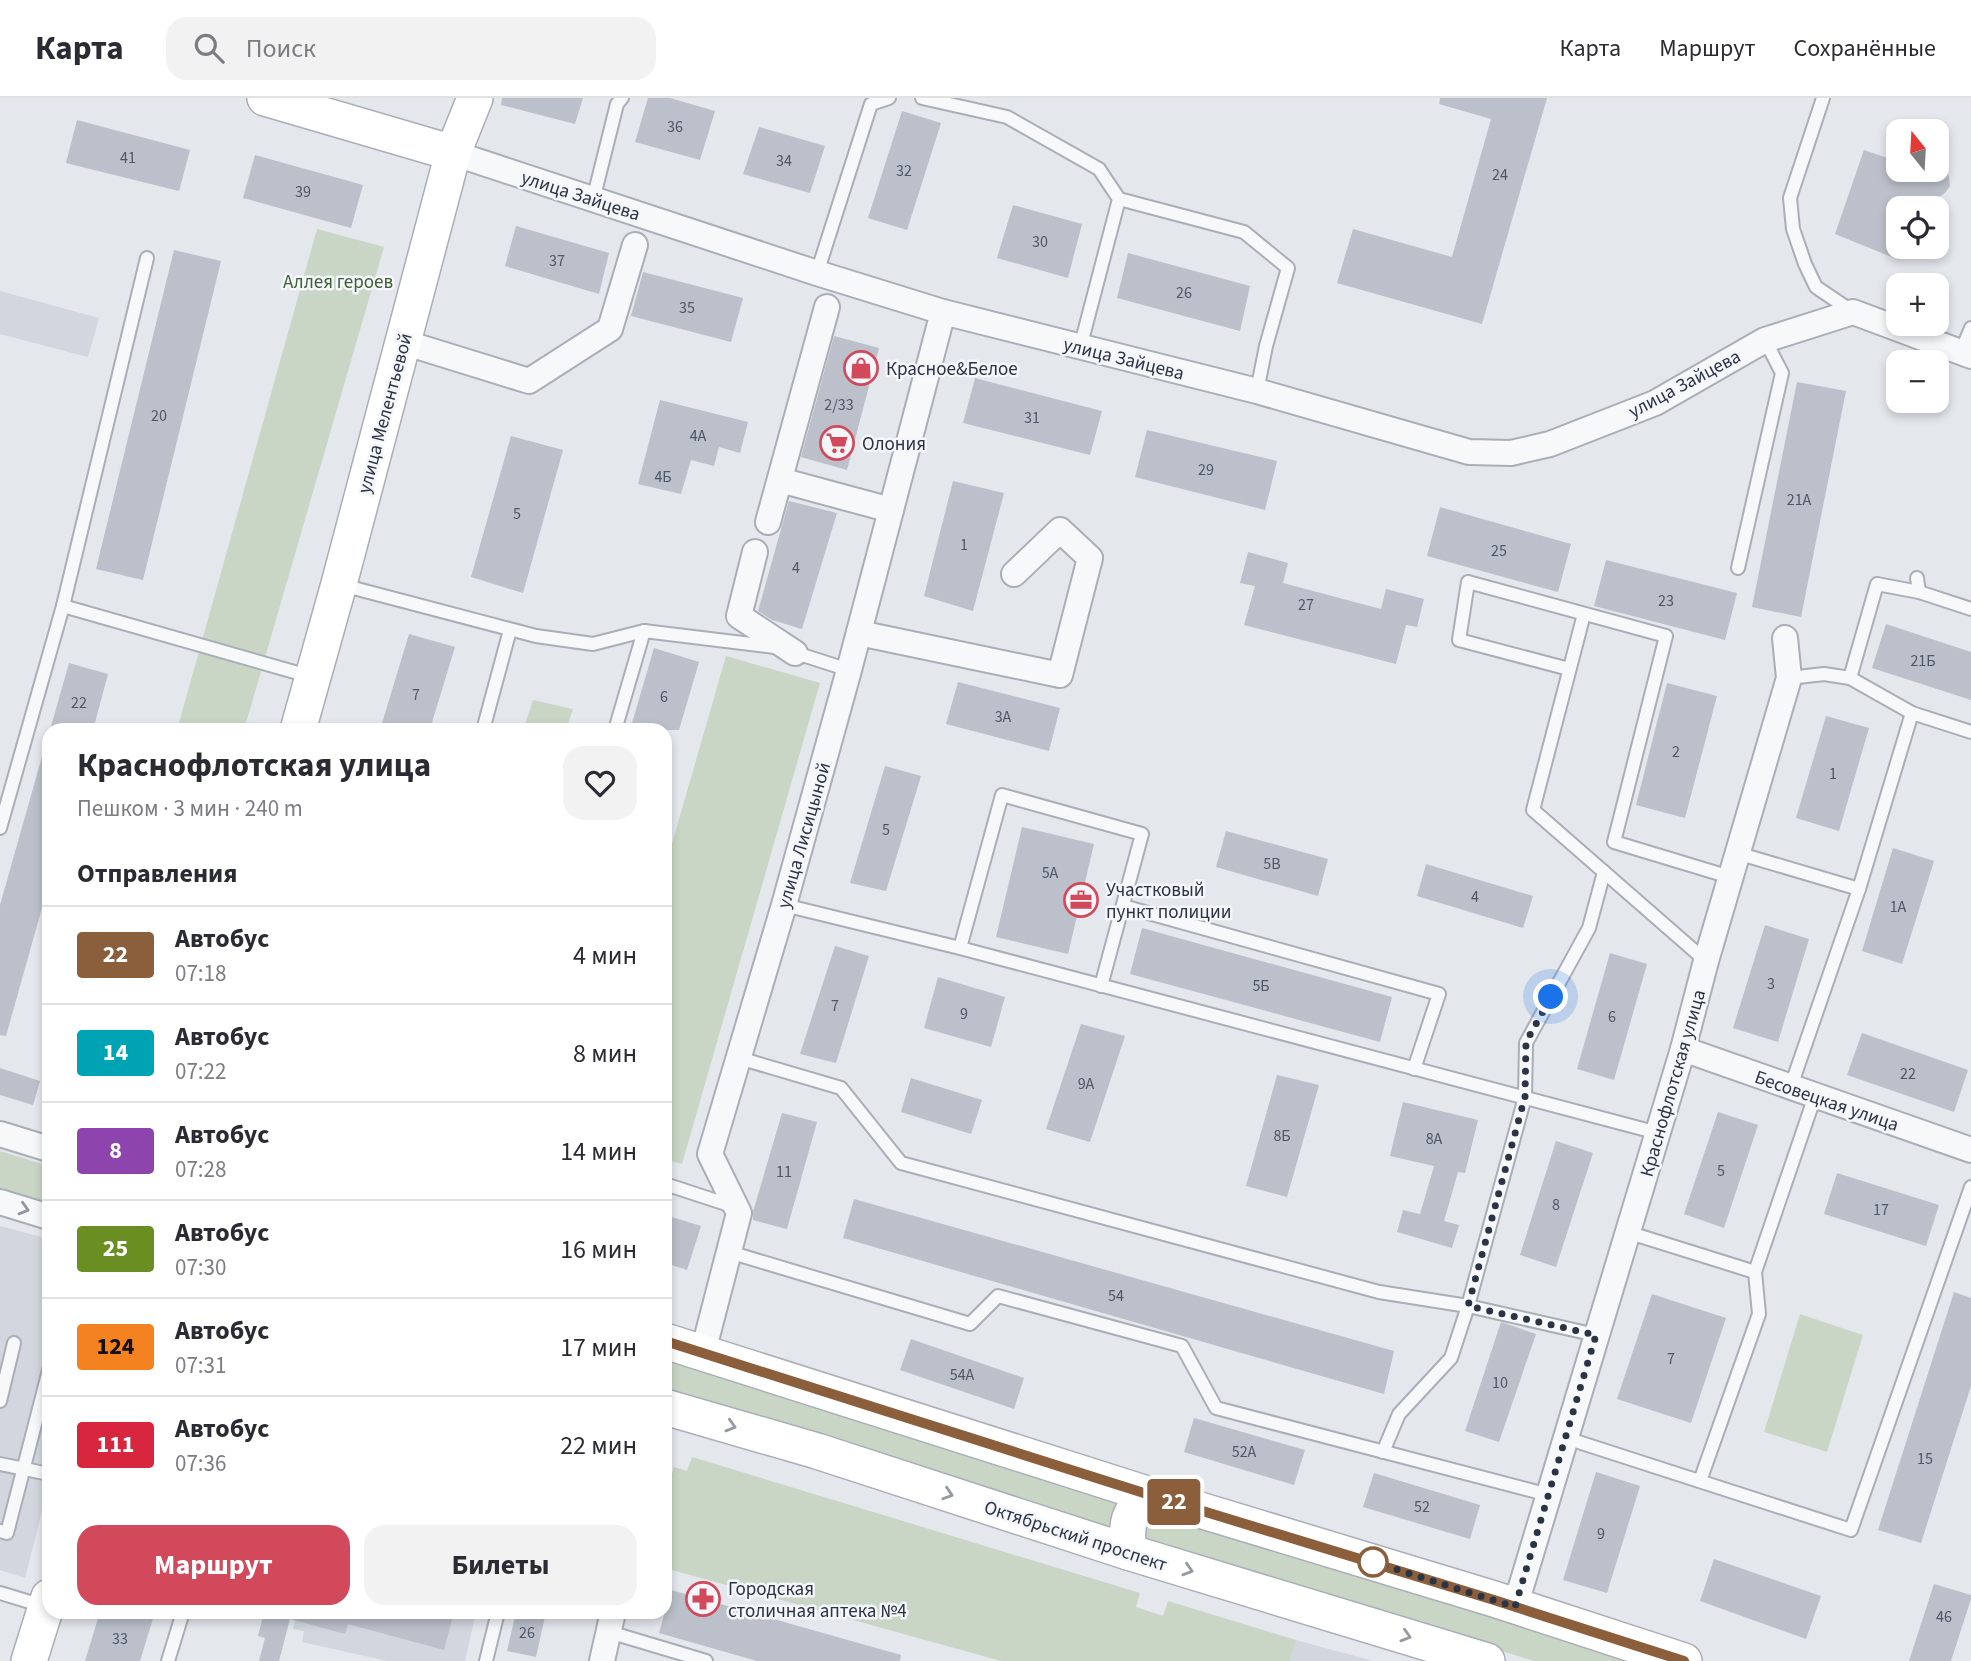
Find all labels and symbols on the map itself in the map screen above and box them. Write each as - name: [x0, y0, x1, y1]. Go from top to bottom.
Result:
- house number: 36: [667, 116, 683, 138]
- north arrow: [1886, 119, 1950, 182]
- house number: 41: [120, 147, 136, 169]
- house number: 34: [776, 150, 792, 172]
- house number: 32: [896, 160, 912, 182]
- street label: улица Зайцева: [518, 164, 643, 228]
- house number: 24: [1492, 164, 1508, 186]
- house number: 39: [295, 181, 311, 203]
- house number: 30: [1032, 231, 1048, 253]
- house number: 37: [549, 250, 565, 272]
- park label: Аллея героев: [283, 269, 393, 296]
- house number: 26: [1176, 282, 1192, 304]
- house number: 35: [679, 297, 695, 319]
- street label: улица Мелентьевой: [351, 330, 420, 497]
- street label: улица Зайцева: [1060, 331, 1187, 388]
- street label: улица Зайцева: [1624, 343, 1746, 425]
- shop icon: Красное&Белое: [842, 349, 880, 387]
- place label: Красное&Белое: [886, 356, 1018, 383]
- house number: 2/33: [824, 394, 854, 416]
- house number: 20: [151, 405, 167, 427]
- house number: 31: [1024, 407, 1040, 429]
- supermarket icon: Олония: [818, 424, 856, 462]
- house number: 4А: [690, 425, 707, 447]
- place label: Олония: [862, 431, 926, 458]
- house number: 29: [1198, 459, 1214, 481]
- house number: 4Б: [654, 466, 672, 488]
- house number: 21А: [1787, 489, 1812, 511]
- house number: 5: [513, 503, 521, 525]
- house number: 1: [960, 534, 968, 556]
- house number: 25: [1491, 540, 1507, 562]
- house number: 4: [792, 557, 800, 579]
- house number: 23: [1658, 590, 1674, 612]
- house number: 27: [1298, 594, 1314, 616]
- house number: 21Б: [1910, 650, 1936, 672]
- house number: 7: [412, 684, 420, 706]
- house number: 6: [660, 686, 668, 708]
- house number: 22: [71, 692, 87, 714]
- house number: 3А: [995, 706, 1012, 728]
- house number: 2: [1672, 741, 1680, 763]
- street label: улица Лисицыной: [771, 759, 838, 912]
- house number: 1: [1829, 763, 1837, 785]
- house number: 5: [882, 819, 890, 841]
- house number: 5В: [1263, 853, 1281, 875]
- house number: 5А: [1042, 862, 1059, 884]
- place label: Участковый пункт полиции: [1106, 877, 1231, 926]
- office icon: Участковый пункт полиции: [1062, 881, 1100, 919]
- house number: 4: [1471, 886, 1479, 908]
- house number: 1А: [1890, 896, 1907, 918]
- house number: 3: [1767, 973, 1775, 995]
- house number: 5Б: [1252, 975, 1270, 997]
- your location: [1533, 979, 1568, 1014]
- street label: Краснофлотская улица: [1634, 987, 1713, 1180]
- house number: 7: [831, 995, 839, 1017]
- house number: 9: [960, 1003, 968, 1025]
- house number: 6: [1608, 1006, 1616, 1028]
- house number: 22: [1900, 1063, 1916, 1085]
- street label: Бесовецкая улица: [1751, 1064, 1902, 1139]
- house number: 9А: [1078, 1073, 1095, 1095]
- house number: 8Б: [1273, 1125, 1291, 1147]
- house number: 8А: [1426, 1128, 1443, 1150]
- house number: 5: [1717, 1160, 1725, 1182]
- house number: 11: [776, 1161, 792, 1183]
- house number: 8: [1552, 1194, 1560, 1216]
- house number: 17: [1873, 1199, 1889, 1221]
- one-way arrow: [18, 1201, 30, 1216]
- house number: 54: [1108, 1285, 1124, 1307]
- house number: 7: [1667, 1348, 1675, 1370]
- house number: 54А: [950, 1364, 975, 1386]
- house number: 10: [1492, 1372, 1508, 1394]
- one-way arrow: [724, 1418, 736, 1433]
- house number: 52А: [1232, 1441, 1257, 1463]
- house number: 15: [1917, 1448, 1933, 1470]
- line badge: 22: [1142, 1479, 1206, 1525]
- one-way arrow: [941, 1485, 953, 1500]
- street label: Октябрьский проспект: [981, 1494, 1171, 1579]
- house number: 52: [1414, 1496, 1430, 1518]
- house number: 9: [1597, 1523, 1605, 1545]
- unlabelled marker: [1358, 1547, 1388, 1577]
- one-way arrow: [1182, 1562, 1194, 1577]
- place label: Городская столичная аптека №4: [728, 1576, 907, 1625]
- pharmacy icon: Городская столичная аптека №4: [684, 1580, 722, 1618]
- house number: 46: [1936, 1606, 1952, 1628]
- house number: 26: [519, 1622, 535, 1644]
- house number: 33: [112, 1628, 128, 1650]
- one-way arrow: [1399, 1628, 1411, 1643]

